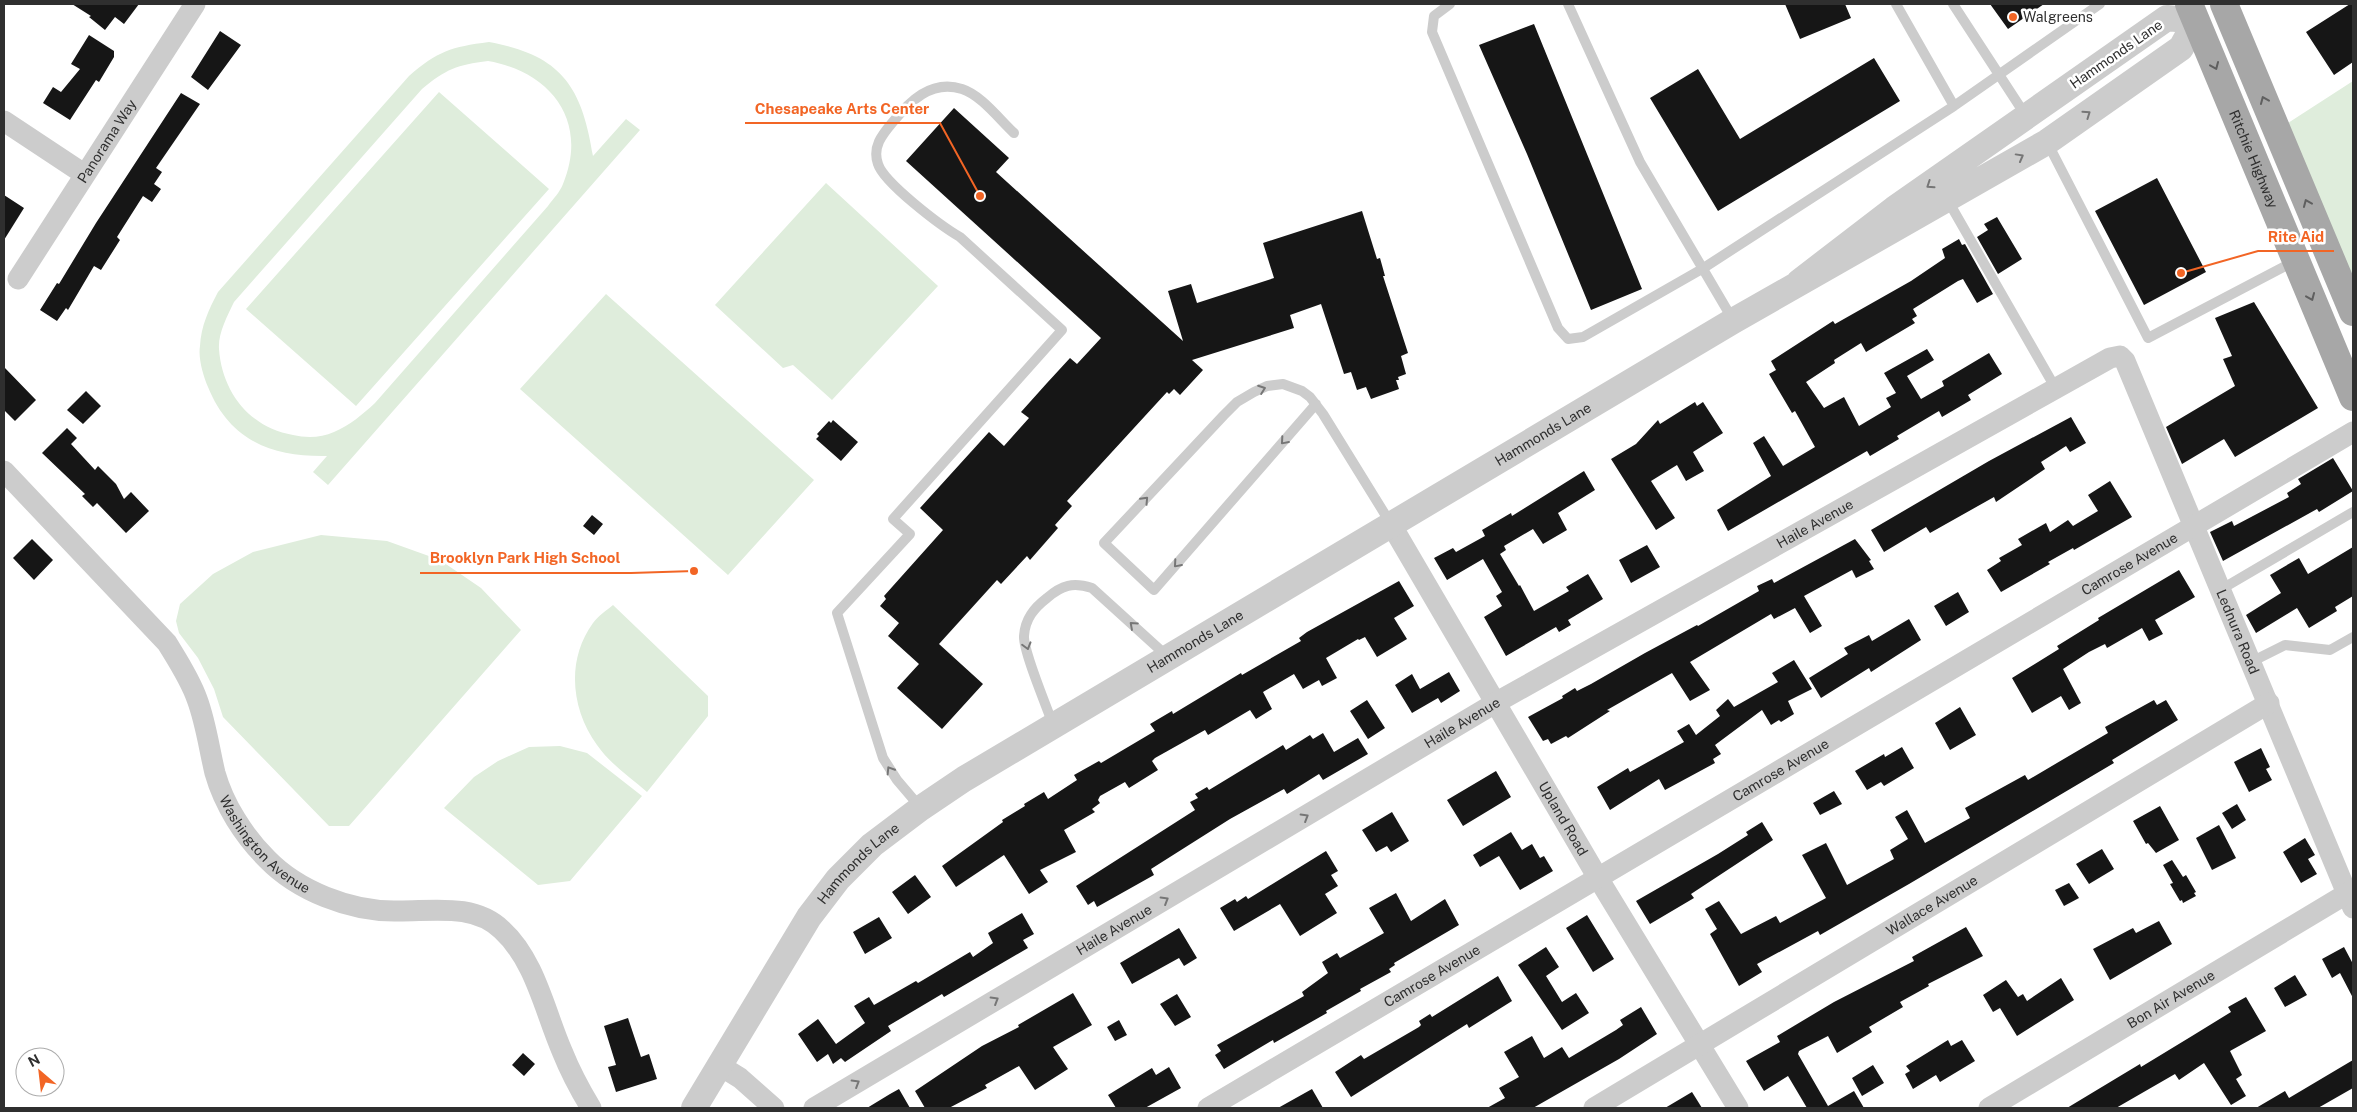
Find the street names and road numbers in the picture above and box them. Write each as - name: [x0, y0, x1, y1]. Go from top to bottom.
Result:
- street label: Hammonds Lane: [2067, 16, 2165, 92]
- street label: Panorama Way: [74, 96, 140, 186]
- street label: Ritchie Highway: [2226, 108, 2281, 211]
- street label: Hammonds Lane: [1492, 399, 1594, 469]
- street label: Haile Avenue: [1774, 496, 1856, 551]
- street label: Camrose Avenue: [2078, 529, 2181, 599]
- street label: Lednura Road: [2213, 587, 2263, 676]
- street label: Hammonds Lane: [1144, 607, 1246, 676]
- street label: Haile Avenue: [1421, 694, 1503, 751]
- street label: Camrose Avenue: [1730, 735, 1832, 805]
- street label: Upland Road: [1535, 779, 1591, 858]
- street label: Washington Avenue: [216, 793, 313, 897]
- street label: Hammonds Lane: [814, 819, 902, 907]
- street label: Wallace Avenue: [1883, 872, 1980, 939]
- street label: Haile Avenue: [1073, 901, 1155, 958]
- street label: Camrose Avenue: [1381, 941, 1483, 1010]
- street label: Bon Air Avenue: [2124, 967, 2218, 1031]

